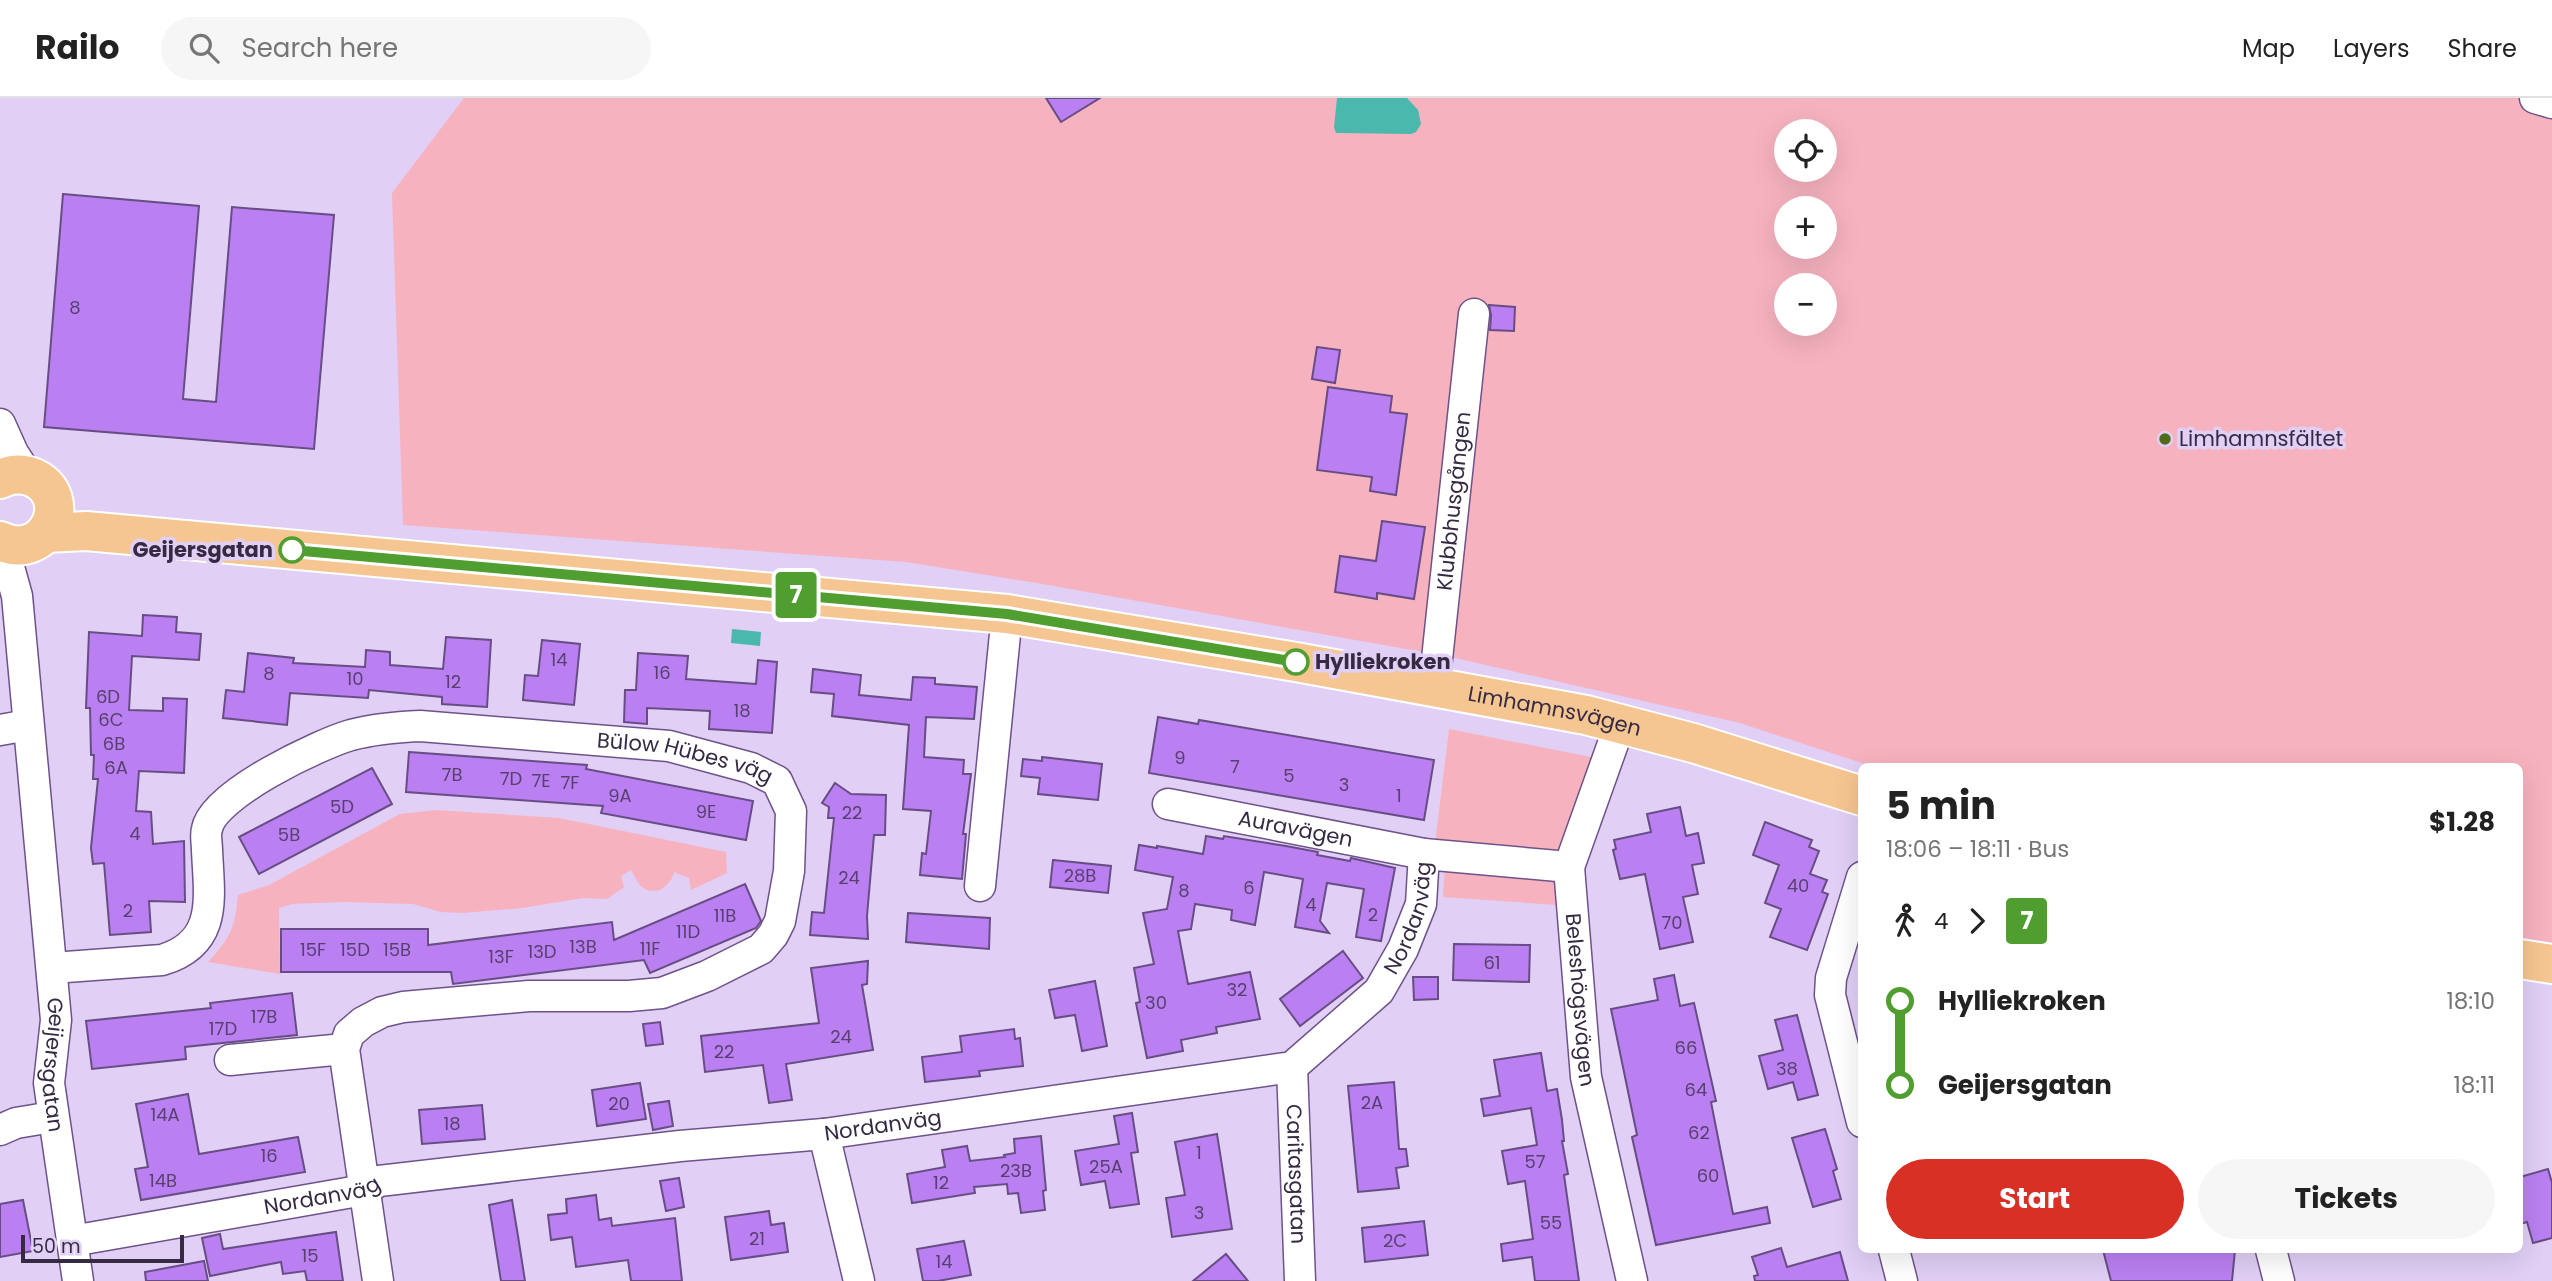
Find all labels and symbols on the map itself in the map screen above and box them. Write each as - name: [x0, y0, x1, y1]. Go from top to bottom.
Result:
- house number: 8: [69, 295, 81, 320]
- street label: Klubbhusgången: [1429, 410, 1477, 592]
- place label: Limhamnsfältet: [2179, 424, 2343, 453]
- marker: Limhamnsfältet: [2157, 431, 2173, 447]
- place label: Geijersgatan: [133, 535, 273, 564]
- marker: Geijersgatan: [279, 537, 305, 563]
- line badge: 7: [773, 572, 819, 618]
- house number: 14: [550, 647, 568, 672]
- place label: Hylliekroken: [1315, 647, 1451, 676]
- marker: Hylliekroken: [1283, 649, 1309, 675]
- house number: 16: [653, 660, 671, 685]
- house number: 8: [263, 661, 275, 686]
- house number: 10: [346, 666, 364, 691]
- house number: 12: [445, 669, 461, 694]
- street label: Limhamnsvägen: [1466, 679, 1645, 743]
- house number: 6D: [96, 684, 120, 709]
- house number: 18: [733, 698, 751, 723]
- house number: 6C: [98, 707, 124, 732]
- street label: Bülow Hübes väg: [596, 725, 778, 791]
- house number: 6B: [103, 731, 125, 756]
- house number: 9: [1174, 745, 1186, 770]
- house number: 7: [1230, 754, 1240, 779]
- house number: 6A: [104, 755, 128, 780]
- house number: 7B: [442, 762, 462, 787]
- house number: 5: [1283, 763, 1295, 788]
- house number: 7D: [500, 766, 522, 791]
- house number: 7E: [531, 768, 551, 793]
- house number: 7F: [561, 770, 579, 795]
- house number: 3: [1339, 772, 1349, 797]
- house number: 9A: [608, 783, 632, 808]
- house number: 1: [1396, 783, 1402, 808]
- house number: 5D: [330, 794, 354, 819]
- house number: 9E: [696, 799, 716, 824]
- house number: 22: [842, 800, 862, 825]
- street label: Auravägen: [1236, 803, 1356, 854]
- house number: 4: [129, 821, 141, 846]
- house number: 5B: [278, 822, 300, 847]
- street label: Nordanväg: [1377, 861, 1438, 980]
- house number: 28B: [1064, 863, 1096, 888]
- house number: 24: [838, 865, 860, 890]
- house number: 40: [1787, 873, 1809, 898]
- house number: 6: [1243, 875, 1255, 900]
- house number: 8: [1178, 878, 1190, 903]
- house number: 4: [1305, 892, 1317, 917]
- house number: 2: [123, 898, 133, 923]
- house number: 2: [1368, 902, 1378, 927]
- house number: 11B: [714, 903, 736, 928]
- house number: 70: [1661, 910, 1683, 935]
- street label: Beleshögsvägen: [1559, 912, 1603, 1089]
- house number: 11D: [676, 919, 700, 944]
- house number: 13B: [569, 934, 597, 959]
- house number: 11F: [640, 936, 660, 961]
- house number: 15F: [300, 937, 326, 962]
- house number: 15D: [340, 937, 370, 962]
- house number: 15B: [383, 937, 411, 962]
- house number: 13D: [527, 939, 557, 964]
- house number: 13F: [488, 944, 514, 969]
- house number: 61: [1483, 950, 1501, 975]
- house number: 32: [1227, 977, 1247, 1002]
- house number: 30: [1145, 990, 1167, 1015]
- street label: Geijersgatan: [35, 996, 72, 1134]
- house number: 17B: [251, 1004, 277, 1029]
- house number: 17D: [209, 1016, 237, 1041]
- house number: 24: [830, 1024, 852, 1049]
- house number: 66: [1675, 1035, 1697, 1060]
- house number: 22: [714, 1039, 734, 1064]
- house number: 38: [1776, 1056, 1798, 1081]
- house number: 64: [1685, 1077, 1707, 1102]
- house number: 2A: [1361, 1090, 1383, 1115]
- house number: 20: [608, 1091, 630, 1116]
- house number: 14A: [150, 1102, 180, 1127]
- street label: Nordanväg: [822, 1102, 943, 1148]
- street label: Caritasgatan: [1279, 1103, 1314, 1244]
- house number: 18: [443, 1111, 461, 1136]
- house number: 62: [1688, 1120, 1710, 1145]
- house number: 1: [1196, 1140, 1202, 1165]
- house number: 16: [260, 1143, 278, 1168]
- house number: 57: [1524, 1149, 1546, 1174]
- house number: 25A: [1089, 1154, 1123, 1179]
- house number: 23B: [1000, 1158, 1032, 1183]
- house number: 60: [1697, 1163, 1719, 1188]
- house number: 14B: [149, 1168, 177, 1193]
- street label: Nordanväg: [261, 1169, 385, 1221]
- house number: 12: [933, 1170, 949, 1195]
- house number: 3: [1194, 1200, 1204, 1225]
- house number: 55: [1540, 1210, 1562, 1235]
- house number: 21: [749, 1226, 765, 1251]
- house number: 2C: [1383, 1228, 1407, 1253]
- scale bar: [21, 1232, 184, 1264]
- house number: 15: [301, 1243, 319, 1268]
- house number: 14: [935, 1249, 953, 1274]

